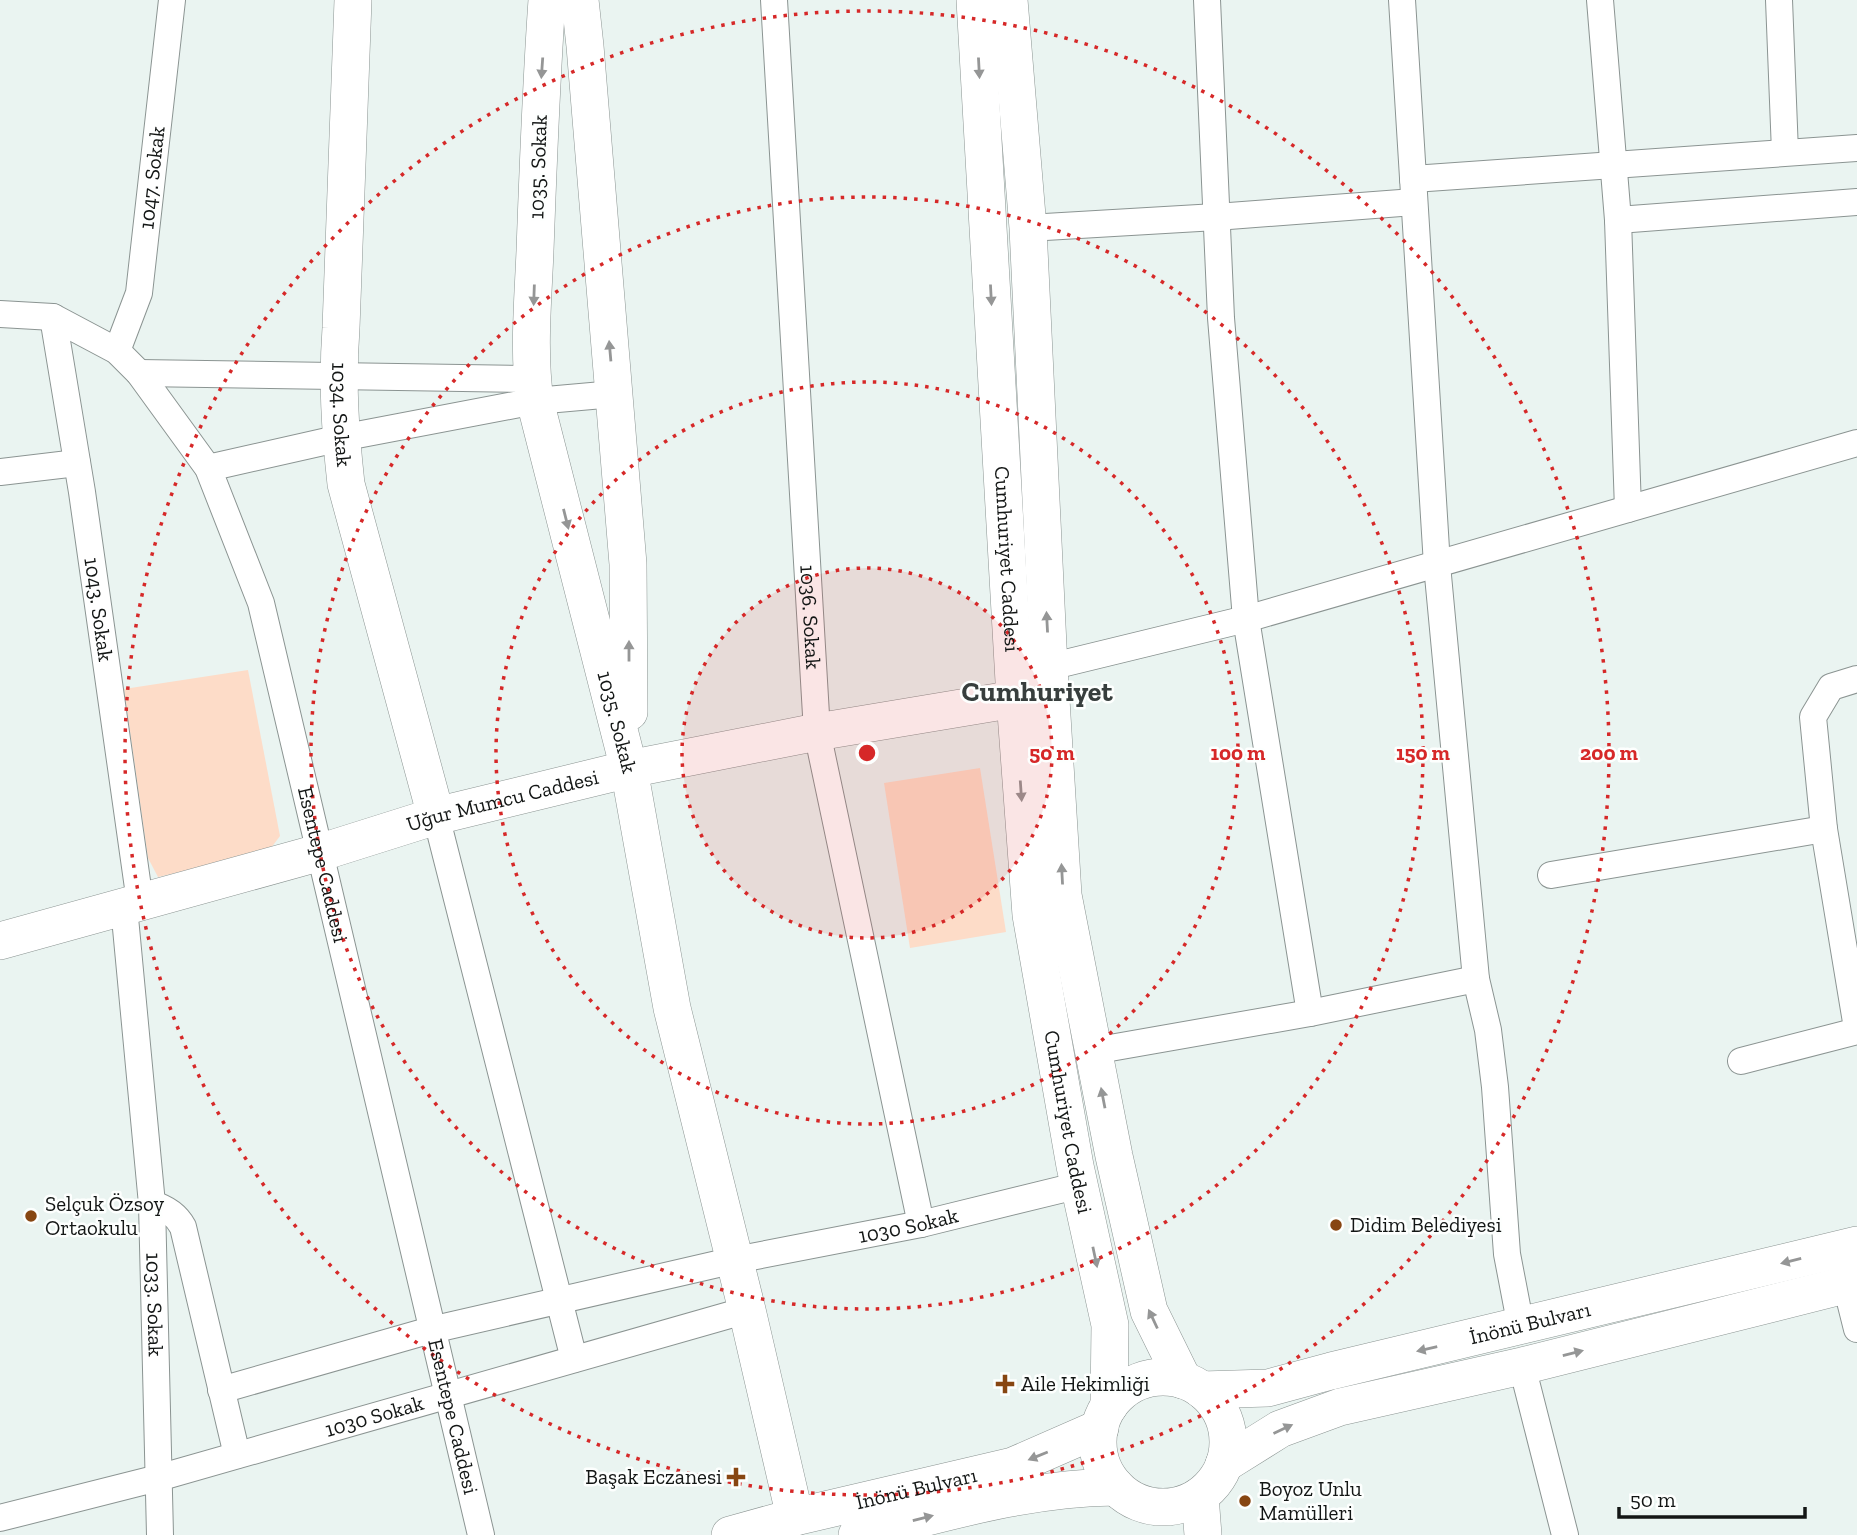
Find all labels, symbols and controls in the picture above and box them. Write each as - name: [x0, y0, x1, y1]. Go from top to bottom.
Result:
- one-way arrow: [536, 57, 547, 79]
- one-way arrow: [973, 57, 984, 79]
- street label: 1035. Sokak: [523, 114, 552, 220]
- street label: 1047. Sokak: [133, 125, 170, 230]
- one-way arrow: [528, 285, 539, 307]
- one-way arrow: [985, 285, 996, 307]
- one-way arrow: [604, 340, 615, 362]
- street label: 1034. Sokak: [327, 362, 357, 468]
- street label: Cumhuriyet Caddesi: [990, 465, 1025, 653]
- one-way arrow: [561, 508, 572, 530]
- street label: 1043. Sokak: [79, 556, 119, 663]
- street label: 1036. Sokak: [795, 564, 826, 670]
- one-way arrow: [1042, 611, 1053, 633]
- one-way arrow: [623, 640, 635, 662]
- street label: 1035. Sokak: [592, 668, 643, 776]
- district label: Cumhuriyet: [961, 675, 1113, 708]
- text: 50 m: [1029, 740, 1075, 765]
- text: 100 m: [1211, 740, 1266, 765]
- text: 150 m: [1396, 740, 1451, 765]
- text: 200 m: [1580, 740, 1638, 765]
- centre of rings: [855, 741, 879, 765]
- street label: Uğur Mumcu Caddesi: [403, 764, 601, 837]
- one-way arrow: [1016, 781, 1027, 803]
- street label: Esentepe Caddesi: [293, 784, 354, 945]
- one-way arrow: [1056, 863, 1067, 885]
- street label: Cumhuriyet Caddesi: [1039, 1028, 1098, 1216]
- one-way arrow: [1097, 1087, 1108, 1109]
- place label: Selçuk Özsoy Ortaokulu: [45, 1191, 165, 1240]
- street label: 1030 Sokak: [856, 1202, 961, 1248]
- marker: Selçuk Özsoy Ortaokulu: [23, 1208, 39, 1224]
- place label: Didim Belediyesi: [1350, 1212, 1502, 1237]
- marker: Didim Belediyesi: [1328, 1217, 1344, 1233]
- one-way arrow: [1090, 1246, 1101, 1268]
- street label: 1033. Sokak: [141, 1252, 169, 1357]
- one-way arrow: [1780, 1256, 1802, 1267]
- street label: İnönü Bulvarı: [1467, 1296, 1593, 1349]
- one-way arrow: [1147, 1309, 1159, 1329]
- street label: Esentepe Caddesi: [423, 1336, 484, 1497]
- one-way arrow: [1415, 1343, 1437, 1354]
- one-way arrow: [1562, 1347, 1584, 1358]
- place label: Aile Hekimliği: [1021, 1371, 1150, 1396]
- marker: Aile Hekimliği: [995, 1374, 1015, 1394]
- street label: 1030 Sokak: [322, 1390, 426, 1442]
- one-way arrow: [1273, 1423, 1293, 1435]
- one-way arrow: [1027, 1451, 1048, 1462]
- street label: İnönü Bulvarı: [853, 1462, 979, 1514]
- place label: Başak Eczanesi: [585, 1464, 722, 1489]
- marker: Başak Eczanesi: [728, 1469, 744, 1485]
- place label: Boyoz Unlu Mamülleri: [1259, 1476, 1362, 1525]
- scale bar: [1619, 1476, 1804, 1520]
- text: 50 m: [1630, 1487, 1676, 1512]
- marker: Boyoz Unlu Mamülleri: [1237, 1493, 1253, 1509]
- one-way arrow: [912, 1513, 934, 1524]

